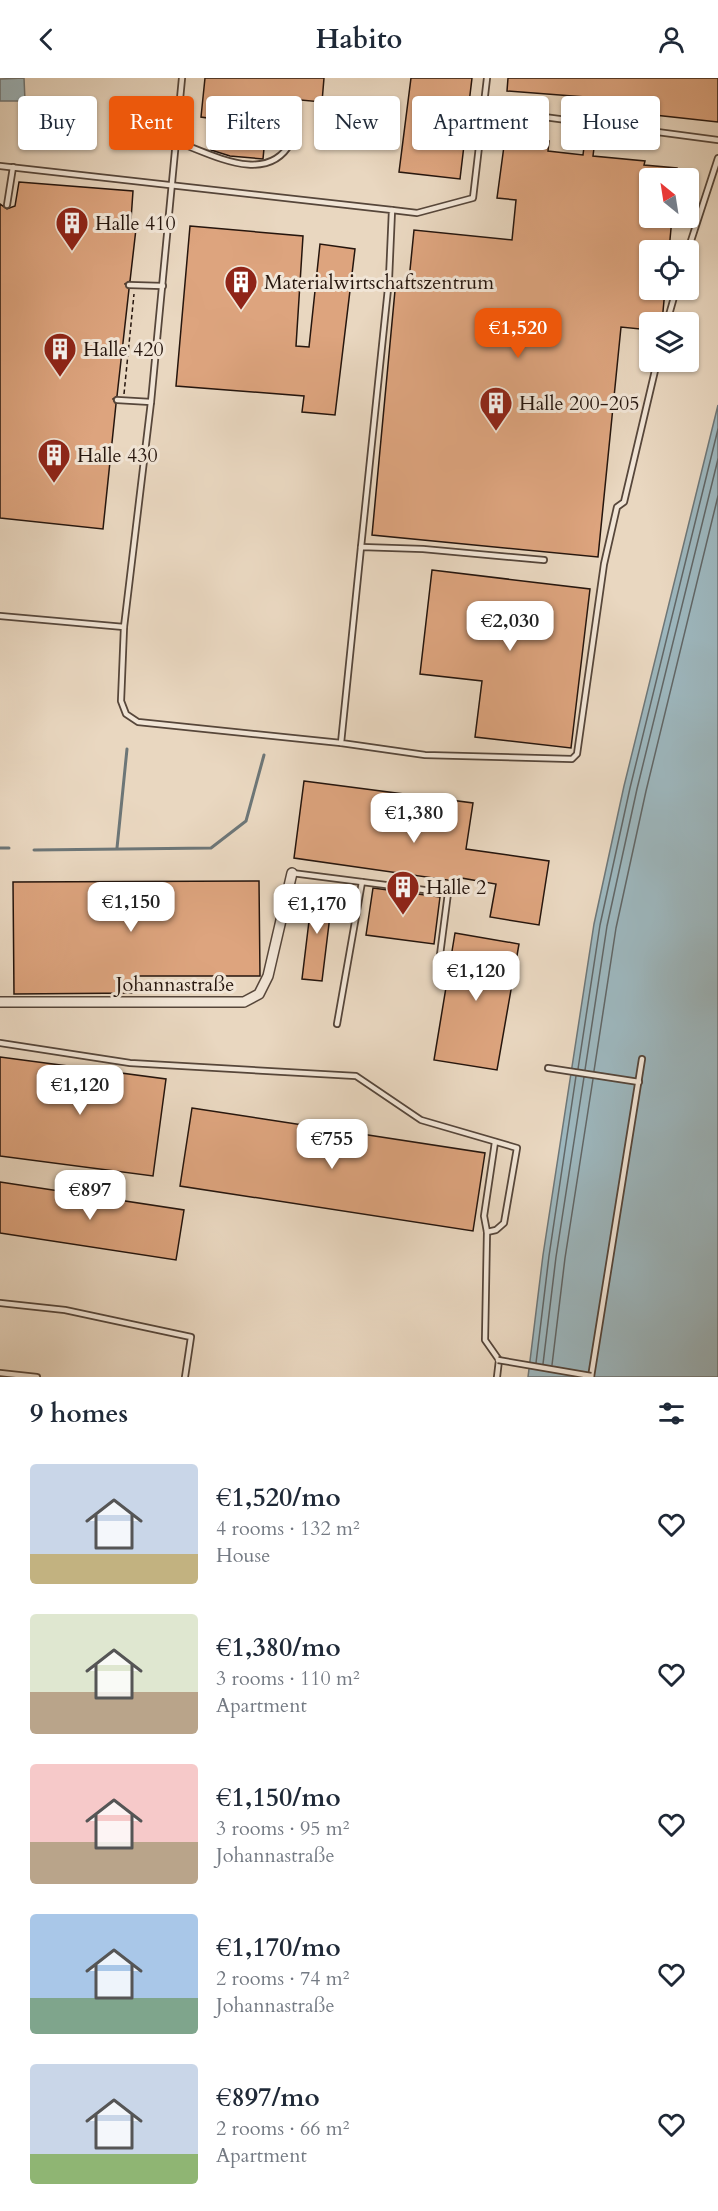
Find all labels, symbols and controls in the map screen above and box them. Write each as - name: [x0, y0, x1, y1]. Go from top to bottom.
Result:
- text: Habito: [316, 21, 402, 58]
- icon: back: [30, 23, 63, 56]
- icon: person: [655, 23, 688, 56]
- chip: Buy: [18, 96, 97, 150]
- chip: Rent: [109, 96, 194, 150]
- chip: Filters: [206, 96, 302, 150]
- chip: New: [314, 96, 400, 150]
- chip: Apartment: [412, 96, 549, 150]
- chip: House: [561, 96, 660, 150]
- north arrow: [639, 168, 699, 228]
- map controls: [639, 168, 699, 372]
- building icon: Halle 410: [54, 205, 90, 252]
- place label: Halle 410: [95, 210, 176, 237]
- button: locate: [639, 240, 699, 300]
- building icon: Materialwirtschaftszentrum: [223, 264, 259, 311]
- place label: Materialwirtschaftszentrum: [264, 269, 494, 296]
- pin: €1,520: [469, 308, 567, 359]
- button: layers: [639, 312, 699, 372]
- text: €1,520: [489, 314, 547, 341]
- building icon: Halle 420: [42, 331, 78, 378]
- place label: Halle 420: [83, 336, 164, 363]
- building icon: Halle 200-205: [478, 385, 514, 432]
- place label: Halle 200-205: [519, 390, 639, 417]
- building icon: Halle 430: [36, 437, 72, 484]
- place label: Halle 430: [77, 442, 158, 469]
- pin: €2,030: [461, 601, 559, 652]
- text: €2,030: [481, 607, 539, 634]
- pin: €1,380: [365, 793, 463, 844]
- text: €1,380: [385, 799, 443, 826]
- building icon: Halle 2: [385, 869, 421, 916]
- place label: Halle 2: [426, 874, 486, 901]
- pin: €1,150: [82, 882, 180, 933]
- pin: €1,170: [268, 884, 366, 935]
- text: €1,150: [102, 888, 160, 915]
- text: €1,170: [288, 890, 346, 917]
- pin: €1,120: [427, 951, 525, 1002]
- text: €1,120: [447, 957, 505, 984]
- street label: Johannastraße: [113, 971, 234, 998]
- pin: €1,120: [31, 1065, 129, 1116]
- text: €1,120: [51, 1071, 109, 1098]
- pin: €755: [296, 1119, 368, 1170]
- text: €755: [311, 1125, 353, 1152]
- pin: €897: [54, 1170, 126, 1221]
- text: €897: [69, 1176, 111, 1203]
- text: 9 homes: [30, 1396, 128, 1431]
- icon: filters: [655, 1397, 688, 1430]
- text: €1,520/mo: [216, 1480, 341, 1515]
- icon: home: [78, 1488, 150, 1560]
- icon: heart: [655, 1508, 688, 1541]
- text: 4 rooms · 132 m²: [216, 1515, 360, 1542]
- text: House: [216, 1542, 270, 1569]
- text: €1,380/mo: [216, 1630, 341, 1665]
- icon: home: [78, 1638, 150, 1710]
- icon: heart: [655, 1658, 688, 1691]
- text: 3 rooms · 110 m²: [216, 1665, 360, 1692]
- text: Apartment: [216, 1692, 307, 1719]
- text: €1,150/mo: [216, 1780, 341, 1815]
- icon: home: [78, 1788, 150, 1860]
- icon: heart: [655, 1808, 688, 1841]
- text: 3 rooms · 95 m²: [216, 1815, 349, 1842]
- text: Johannastraße: [216, 1842, 335, 1869]
- text: €1,170/mo: [216, 1930, 341, 1965]
- icon: home: [78, 1938, 150, 2010]
- icon: heart: [655, 1958, 688, 1991]
- text: 2 rooms · 74 m²: [216, 1965, 349, 1992]
- text: Johannastraße: [216, 1992, 335, 2019]
- text: €897/mo: [216, 2080, 320, 2115]
- icon: home: [78, 2088, 150, 2160]
- icon: heart: [655, 2108, 688, 2141]
- text: 2 rooms · 66 m²: [216, 2115, 349, 2142]
- text: Apartment: [216, 2142, 307, 2169]

